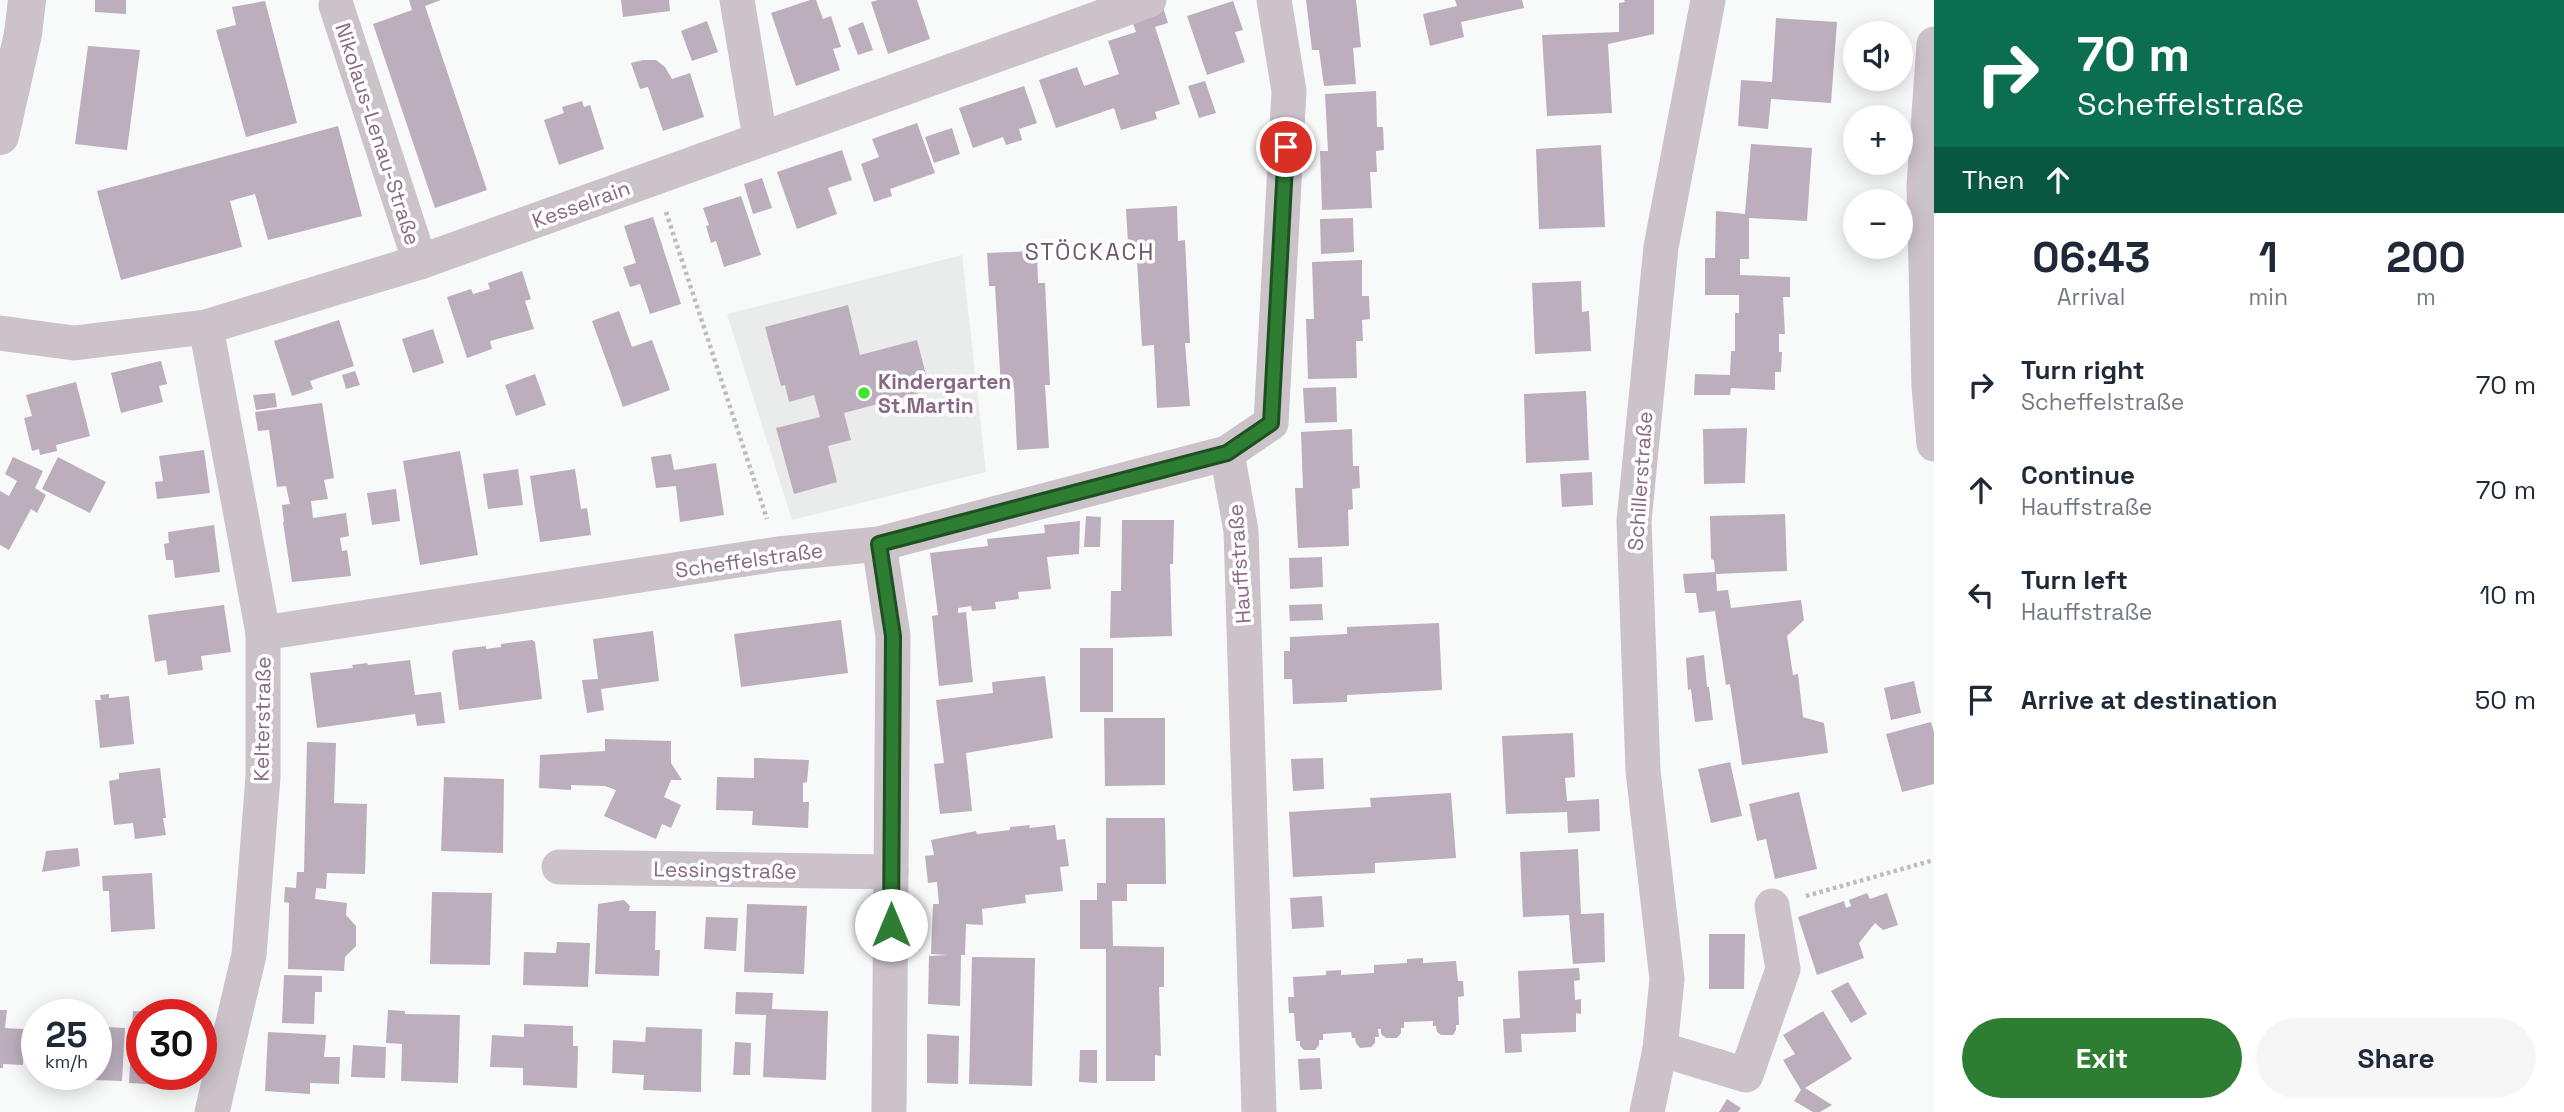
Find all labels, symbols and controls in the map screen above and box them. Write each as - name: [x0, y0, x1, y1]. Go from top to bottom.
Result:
- street label: Nikolaus-Lenau-Straße: [329, 20, 427, 248]
- map controls: [1843, 21, 1913, 259]
- button: sound: [1843, 21, 1913, 91]
- text: 70 m: [2077, 23, 2190, 85]
- icon: right: [1962, 28, 2053, 119]
- text: Scheffelstraße: [2077, 84, 2304, 124]
- button: +: [1843, 105, 1913, 175]
- pin: [1256, 117, 1316, 177]
- icon: arrive: [1267, 128, 1305, 166]
- icon: ahead: [2039, 161, 2077, 199]
- text: Then: [1962, 163, 2025, 197]
- street label: Kesselrain: [528, 174, 634, 234]
- button: −: [1843, 189, 1913, 259]
- text: 06:43: [2032, 231, 2150, 284]
- text: 1: [2259, 231, 2278, 284]
- text: 200: [2386, 231, 2466, 284]
- district label: STÖCKACH: [1025, 237, 1155, 267]
- text: Arrival: [2057, 282, 2125, 312]
- text: min: [2249, 282, 2288, 312]
- text: m: [2416, 282, 2436, 312]
- text: Turn right: [2021, 353, 2145, 387]
- icon: right: [1962, 366, 2000, 404]
- place label: Kindergarten St.Martin: [878, 368, 1011, 419]
- text: 70 m: [2476, 368, 2536, 402]
- marker: Kindergarten St.Martin: [856, 385, 872, 401]
- text: Scheffelstraße: [2021, 387, 2184, 417]
- street label: Schillerstraße: [1622, 410, 1658, 552]
- text: Continue: [2021, 458, 2135, 492]
- icon: ahead: [1962, 471, 2000, 509]
- text: 70 m: [2476, 473, 2536, 507]
- text: Hauffstraße: [2021, 492, 2152, 522]
- street label: Hauffstraße: [1221, 503, 1257, 625]
- street label: Scheffelstraße: [673, 536, 825, 584]
- text: Turn left: [2021, 563, 2128, 597]
- icon: left: [1962, 576, 2000, 614]
- text: 10 m: [2479, 578, 2536, 612]
- text: Hauffstraße: [2021, 597, 2152, 627]
- street label: Kelterstraße: [247, 656, 277, 782]
- icon: arrive: [1962, 681, 2000, 719]
- text: Arrive at destination: [2021, 683, 2278, 717]
- text: 50 m: [2475, 683, 2536, 717]
- street label: Lessingstraße: [653, 855, 797, 885]
- position arrow: [854, 888, 928, 962]
- speed limit sign: 30: [126, 999, 217, 1090]
- text: 25: [46, 1013, 87, 1057]
- button: Exit: [1962, 1018, 2242, 1098]
- button: Share: [2256, 1018, 2536, 1098]
- text: km/h: [45, 1050, 88, 1073]

